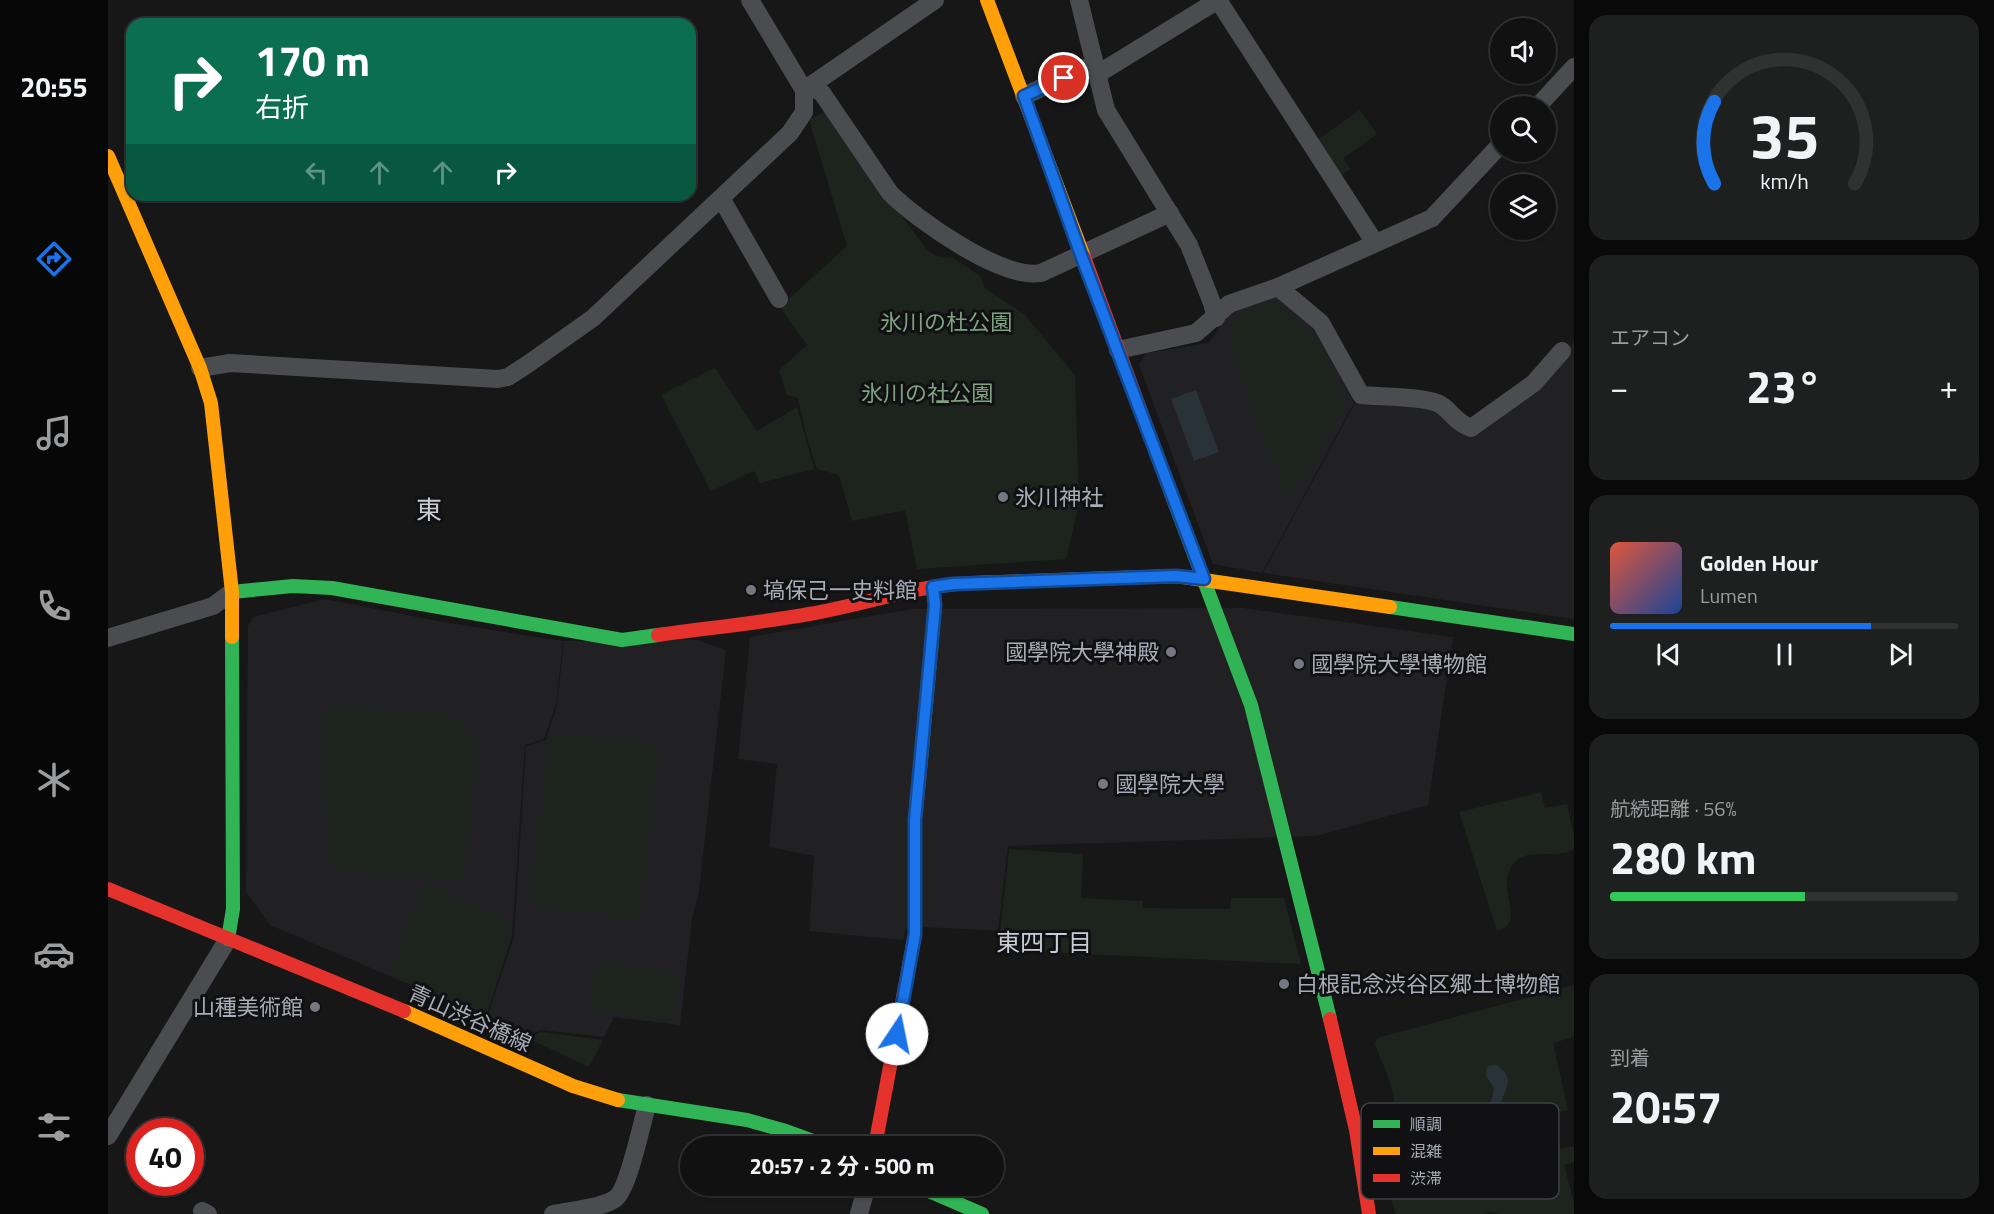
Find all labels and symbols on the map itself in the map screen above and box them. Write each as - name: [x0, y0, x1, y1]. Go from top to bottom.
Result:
- pin: [1038, 52, 1089, 103]
- park label: 氷川の杜公園: [880, 305, 1012, 339]
- park label: 氷川の社公園: [861, 376, 993, 410]
- place label: 氷川神社: [1015, 480, 1103, 514]
- district label: 東: [416, 490, 442, 529]
- marker: 氷川神社: [996, 490, 1010, 504]
- place label: 塙保己一史料館: [763, 573, 917, 607]
- marker: 塙保己一史料館: [744, 583, 758, 597]
- place label: 國學院大學神殿: [1005, 635, 1159, 669]
- marker: 國學院大學神殿: [1164, 645, 1178, 659]
- place label: 國學院大學博物館: [1311, 647, 1487, 681]
- marker: 國學院大學博物館: [1292, 657, 1306, 671]
- place label: 國學院大學: [1115, 767, 1225, 801]
- marker: 國學院大學: [1096, 777, 1110, 791]
- district label: 東四丁目: [996, 924, 1092, 960]
- place label: 白根記念渋谷区郷土博物館: [1296, 967, 1560, 1001]
- street label: 青山渋谷橋線: [403, 976, 537, 1060]
- marker: 白根記念渋谷区郷土博物館: [1277, 977, 1291, 991]
- place label: 山種美術館: [193, 990, 303, 1024]
- marker: 山種美術館: [308, 1000, 322, 1014]
- position arrow: [865, 1002, 929, 1066]
- legend: [1361, 1103, 1559, 1199]
- text: 順調: [1410, 1112, 1442, 1136]
- speed limit sign: 40: [126, 1118, 204, 1196]
- text: 混雑: [1410, 1139, 1442, 1163]
- text: 渋滞: [1410, 1166, 1442, 1190]

